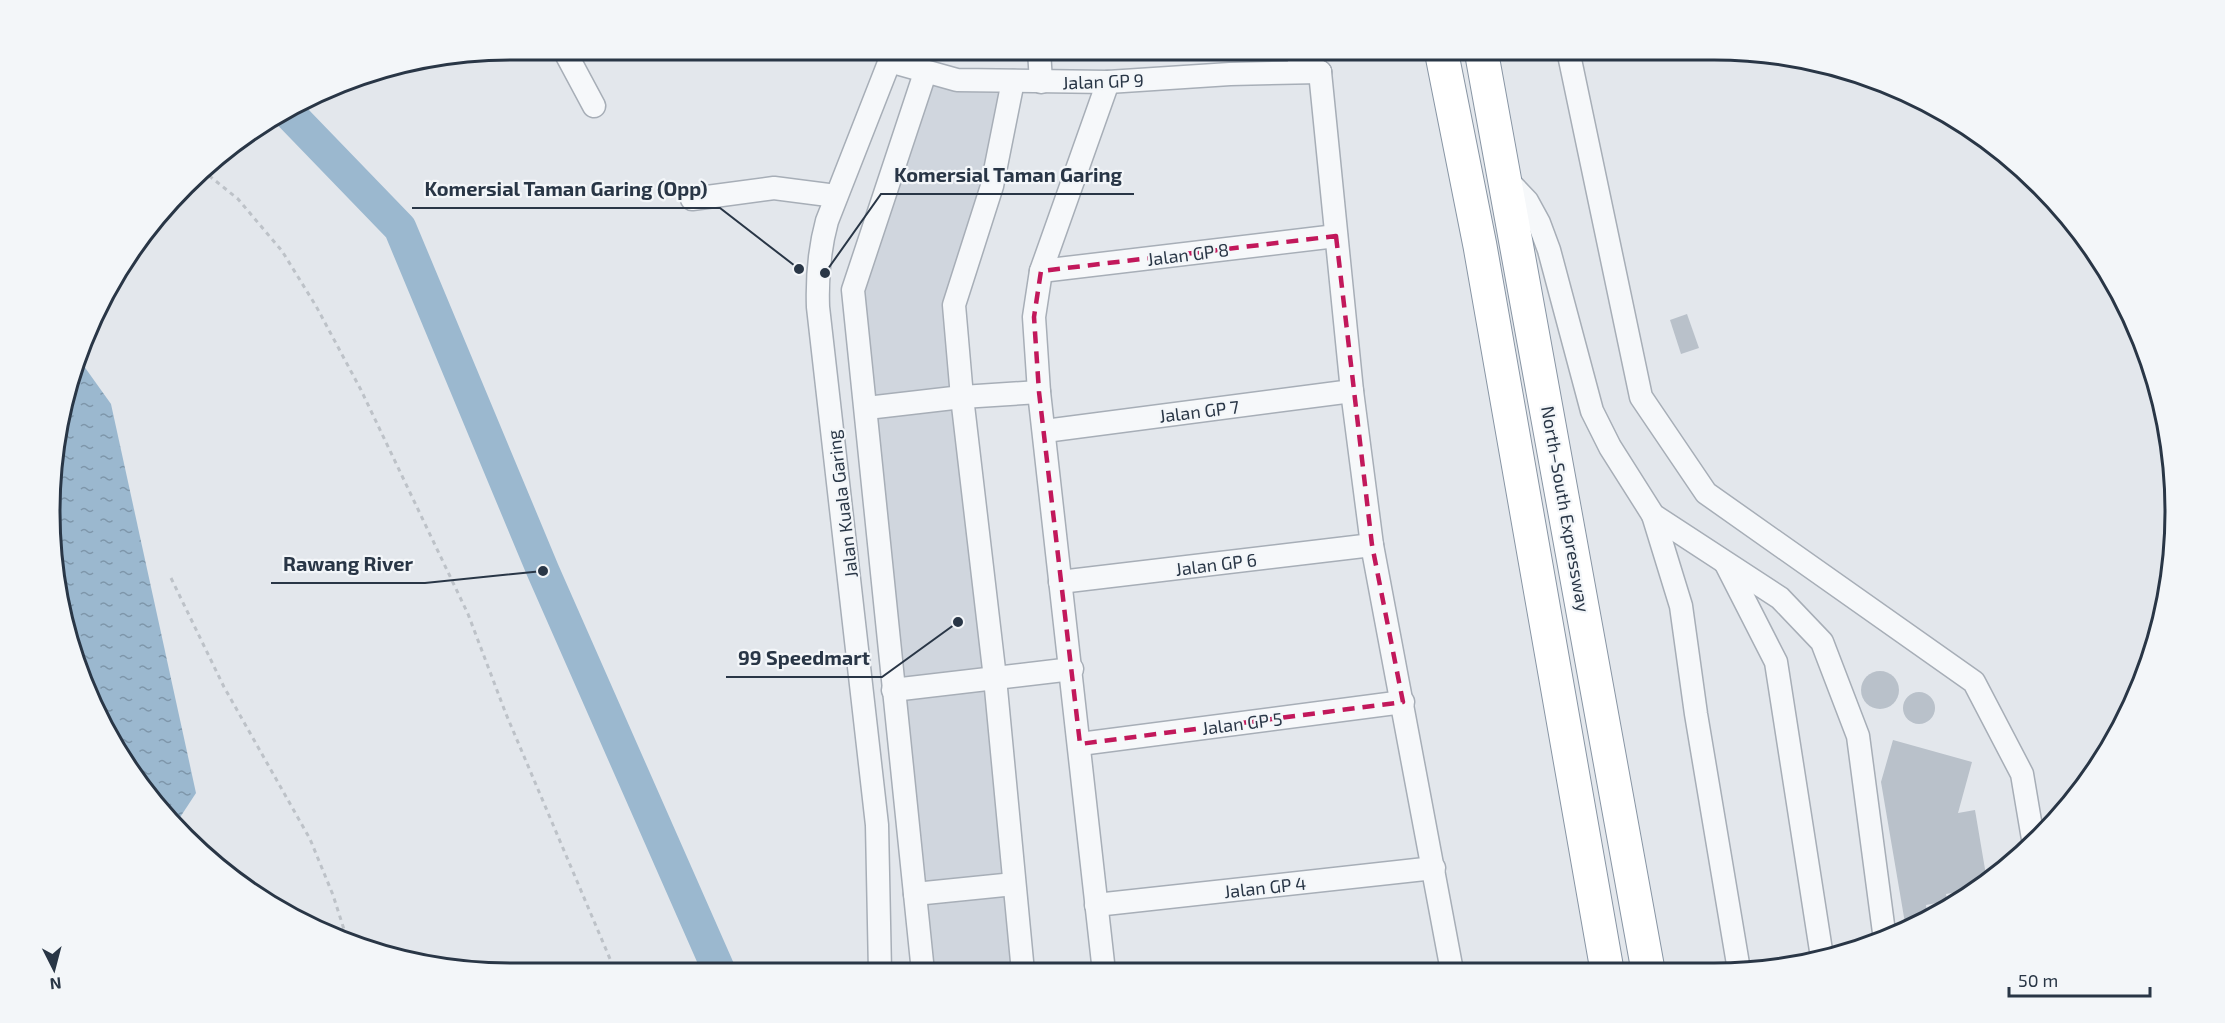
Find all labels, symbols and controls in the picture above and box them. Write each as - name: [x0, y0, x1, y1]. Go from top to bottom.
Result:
- street label: Jalan GP 9: [1062, 69, 1144, 93]
- callout: Komersial Taman Garing: [881, 156, 1134, 194]
- text: Komersial Taman Garing: [894, 162, 1122, 186]
- callout: Komersial Taman Garing (Opp): [412, 170, 720, 208]
- text: Komersial Taman Garing (Opp): [424, 176, 708, 200]
- street label: Jalan GP 8: [1146, 238, 1230, 270]
- street label: Jalan GP 7: [1158, 395, 1240, 427]
- street label: North–South Expressway: [1537, 404, 1595, 614]
- street label: Jalan Kuala Garing: [822, 429, 862, 579]
- callout: Rawang River: [271, 545, 425, 583]
- street label: Jalan GP 6: [1174, 548, 1258, 580]
- text: Rawang River: [283, 551, 413, 575]
- callout: 99 Speedmart: [726, 639, 882, 677]
- text: 99 Speedmart: [738, 645, 870, 669]
- street label: Jalan GP 5: [1200, 707, 1284, 739]
- street label: Jalan GP 4: [1223, 872, 1307, 902]
- north arrow: [24, 939, 84, 999]
- scale bar: [2009, 960, 2150, 998]
- text: 50 m: [2018, 969, 2058, 991]
- text: N: [49, 974, 62, 994]

